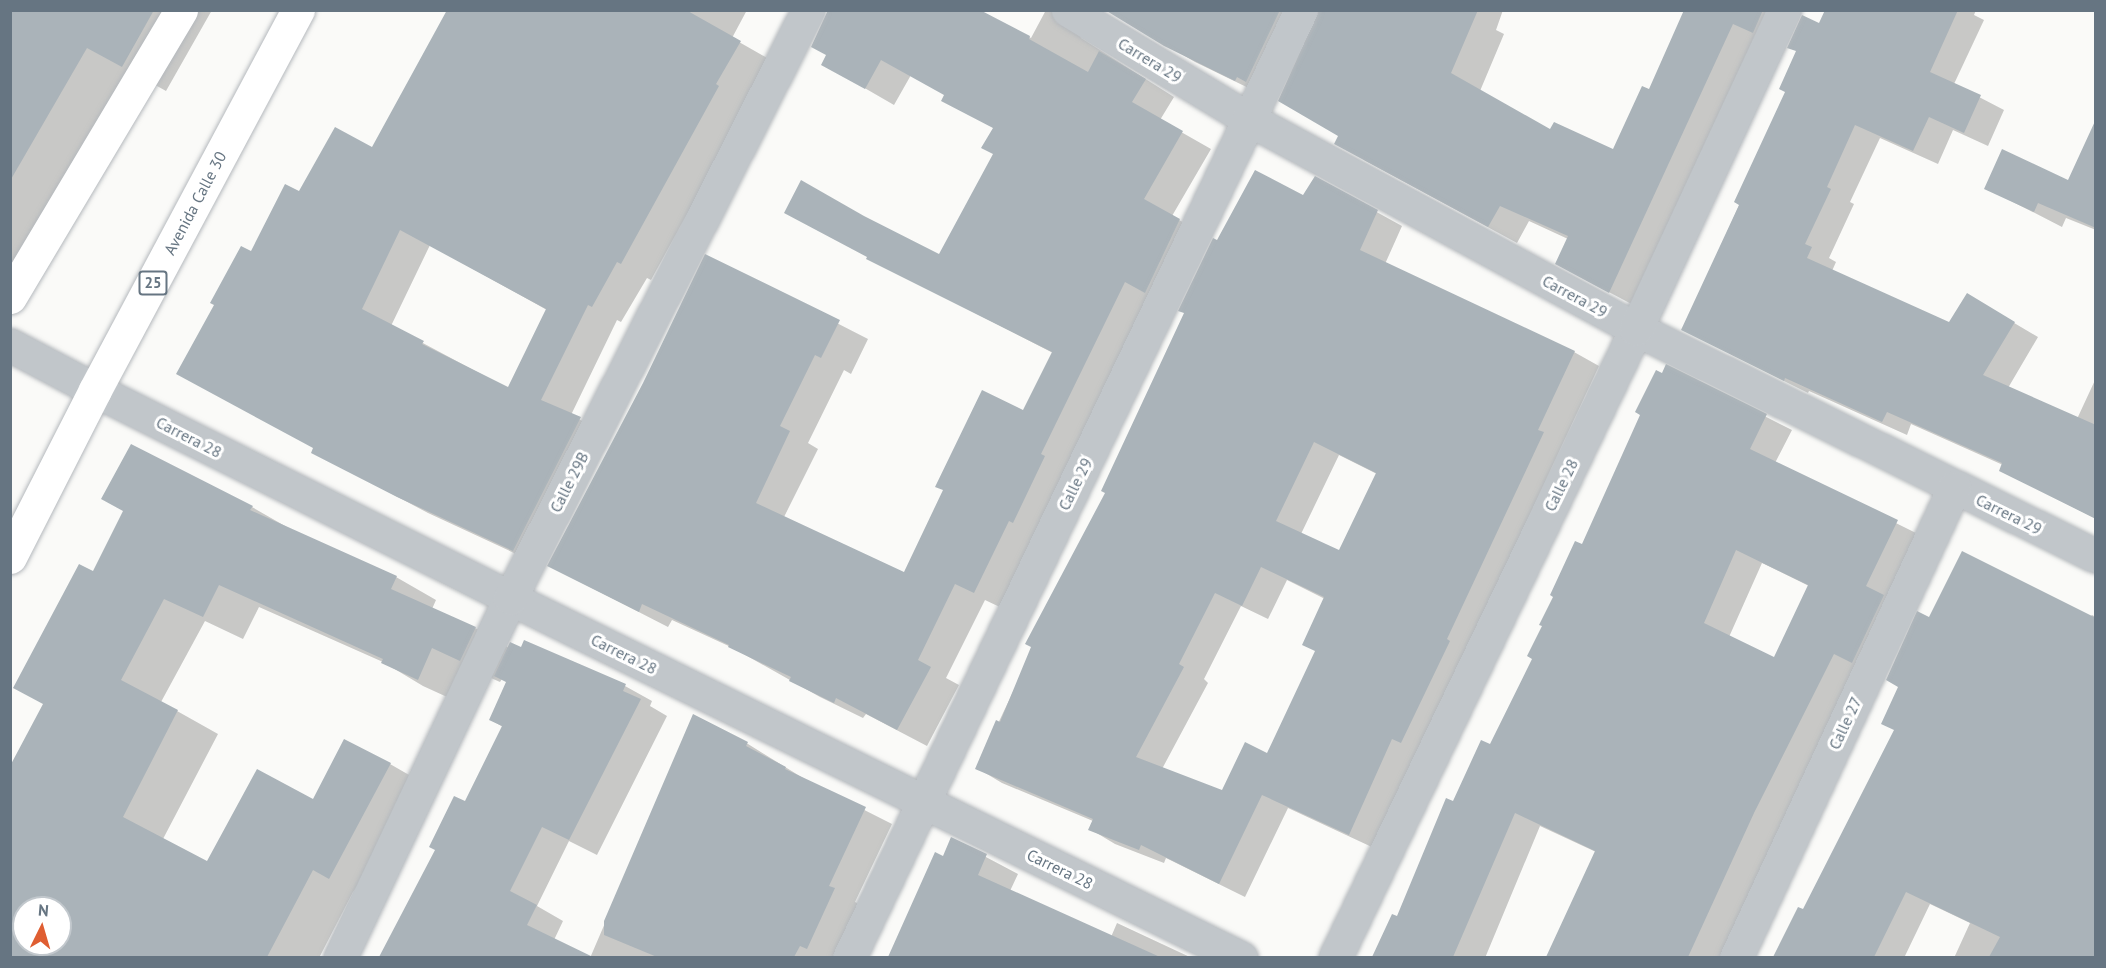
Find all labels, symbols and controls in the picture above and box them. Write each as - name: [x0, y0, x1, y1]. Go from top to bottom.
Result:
- street label: Carrera 29: [1115, 34, 1185, 86]
- street label: Avenida Calle 30: [160, 148, 230, 258]
- road number: 25: [138, 271, 168, 295]
- street label: Carrera 29: [1539, 271, 1611, 321]
- street label: Carrera 28: [153, 412, 225, 462]
- street label: Calle 29B: [546, 449, 592, 515]
- street label: Calle 29: [1054, 455, 1096, 513]
- street label: Calle 28: [1540, 456, 1582, 514]
- street label: Carrera 29: [1973, 490, 2045, 538]
- street label: Carrera 28: [588, 630, 660, 678]
- street label: Calle 27: [1824, 694, 1866, 752]
- street label: Carrera 28: [1024, 845, 1096, 893]
- north arrow: [12, 896, 72, 956]
- text: N: [37, 900, 49, 920]

